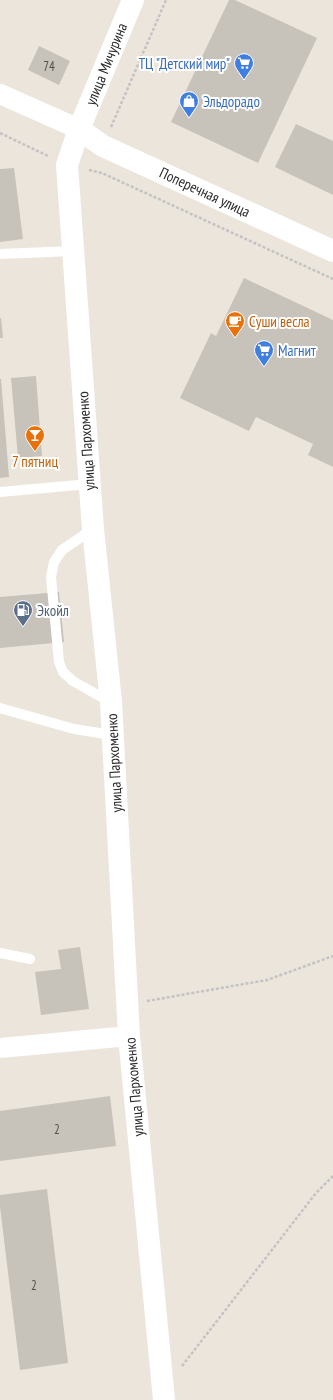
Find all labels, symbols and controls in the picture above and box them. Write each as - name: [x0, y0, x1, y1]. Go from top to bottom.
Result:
- street label: улица Мичурина: [81, 20, 131, 108]
- supermarket icon: ТЦ "Детский мир": [233, 52, 255, 80]
- place label: ТЦ "Детский мир": [138, 54, 230, 73]
- house number: 74: [43, 58, 55, 75]
- shop icon: Эльдорадо: [178, 90, 200, 118]
- place label: Эльдорадо: [203, 92, 260, 111]
- street label: Поперечная улица: [157, 163, 253, 221]
- cafe icon: Суши весла: [224, 310, 246, 338]
- place label: Суши весла: [249, 312, 310, 331]
- supermarket icon: Магнит: [253, 339, 275, 367]
- place label: Магнит: [278, 341, 316, 360]
- street label: улица Пархоменко: [73, 391, 99, 491]
- bar icon: 7 пятниц: [24, 424, 46, 452]
- place label: 7 пятниц: [12, 452, 58, 471]
- fuel station icon: Экойл: [12, 599, 34, 627]
- place label: Экойл: [37, 601, 69, 620]
- street label: улица Пархоменко: [102, 713, 126, 813]
- street label: улица Пархоменко: [120, 1037, 148, 1137]
- house number: 2: [54, 1121, 60, 1138]
- house number: 2: [31, 1277, 37, 1294]

